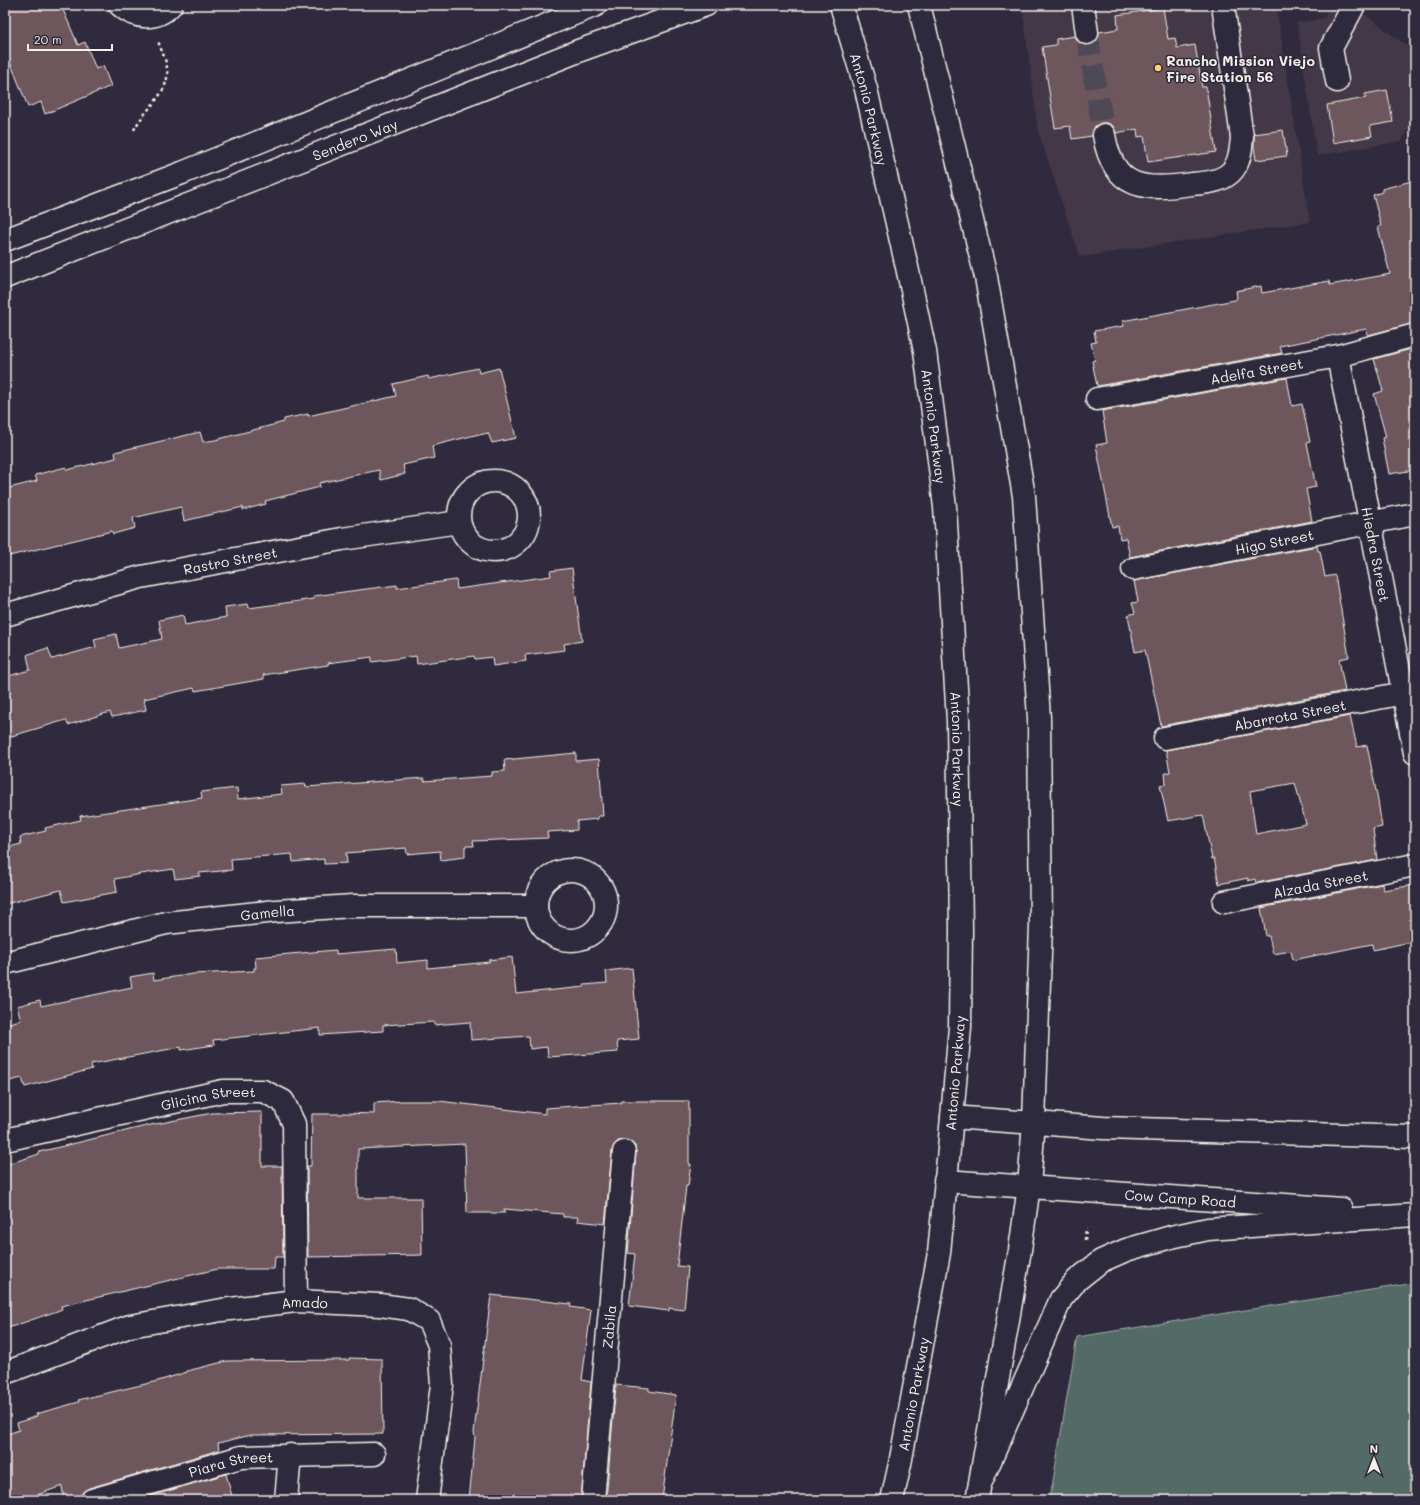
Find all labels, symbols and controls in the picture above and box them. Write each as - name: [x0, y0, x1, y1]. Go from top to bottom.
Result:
- scale bar: [28, 26, 112, 52]
- text: 20 m: [34, 31, 62, 47]
- street label: Antonio Parkway: [846, 50, 893, 167]
- place label: Rancho Mission Viejo Fire Station 56: [1166, 51, 1315, 86]
- marker: Rancho Mission Viejo Fire Station 56: [1153, 63, 1163, 73]
- street label: Sendero Way: [309, 114, 400, 164]
- street label: Adelfa Street: [1209, 353, 1304, 388]
- street label: Antonio Parkway: [918, 368, 951, 485]
- street label: Hiedra Street: [1358, 505, 1395, 604]
- street label: Higo Street: [1233, 524, 1315, 558]
- street label: Rastro Street: [182, 542, 279, 578]
- street label: Antonio Parkway: [947, 691, 969, 807]
- street label: Abarrota Street: [1232, 695, 1347, 734]
- street label: Alzada Street: [1271, 865, 1369, 902]
- street label: Gamella: [239, 900, 295, 924]
- street label: Antonio Parkway: [941, 1015, 969, 1131]
- street label: Glicina Street: [159, 1081, 256, 1114]
- street label: Cow Camp Road: [1124, 1184, 1237, 1211]
- street label: Amado: [280, 1291, 328, 1312]
- street label: Zabila: [597, 1304, 620, 1349]
- street label: Antonio Parkway: [893, 1336, 933, 1453]
- north arrow: [1354, 1439, 1394, 1479]
- text: N: [1370, 1441, 1378, 1456]
- street label: Piara Street: [186, 1447, 273, 1481]

